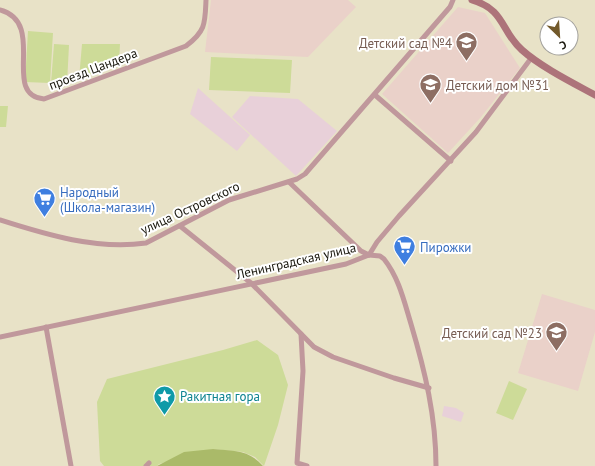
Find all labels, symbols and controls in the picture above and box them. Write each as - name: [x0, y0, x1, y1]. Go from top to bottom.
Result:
- north arrow: [539, 16, 579, 56]
- school or university icon: Детский сад №4: [454, 30, 480, 63]
- place label: Детский сад №4: [359, 35, 452, 52]
- text: С: [557, 37, 569, 53]
- street label: проезд Цандера: [46, 44, 140, 94]
- school or university icon: Детский дом №31: [418, 72, 444, 105]
- place label: Детский дом №31: [446, 77, 549, 94]
- street label: улица Островского: [138, 178, 242, 238]
- place label: Народный (Школа-магазин): [60, 184, 155, 216]
- supermarket icon: Народный (Школа-магазин): [32, 186, 58, 219]
- supermarket icon: Пирожки: [391, 234, 417, 267]
- street label: Ленинградская улица: [233, 239, 358, 283]
- place label: Пирожки: [420, 239, 471, 256]
- school or university icon: Детский сад №23: [544, 320, 570, 353]
- place label: Детский сад №23: [442, 325, 542, 342]
- place icon: Ракитная гора: [152, 383, 178, 416]
- place label: Ракитная гора: [180, 388, 260, 405]

